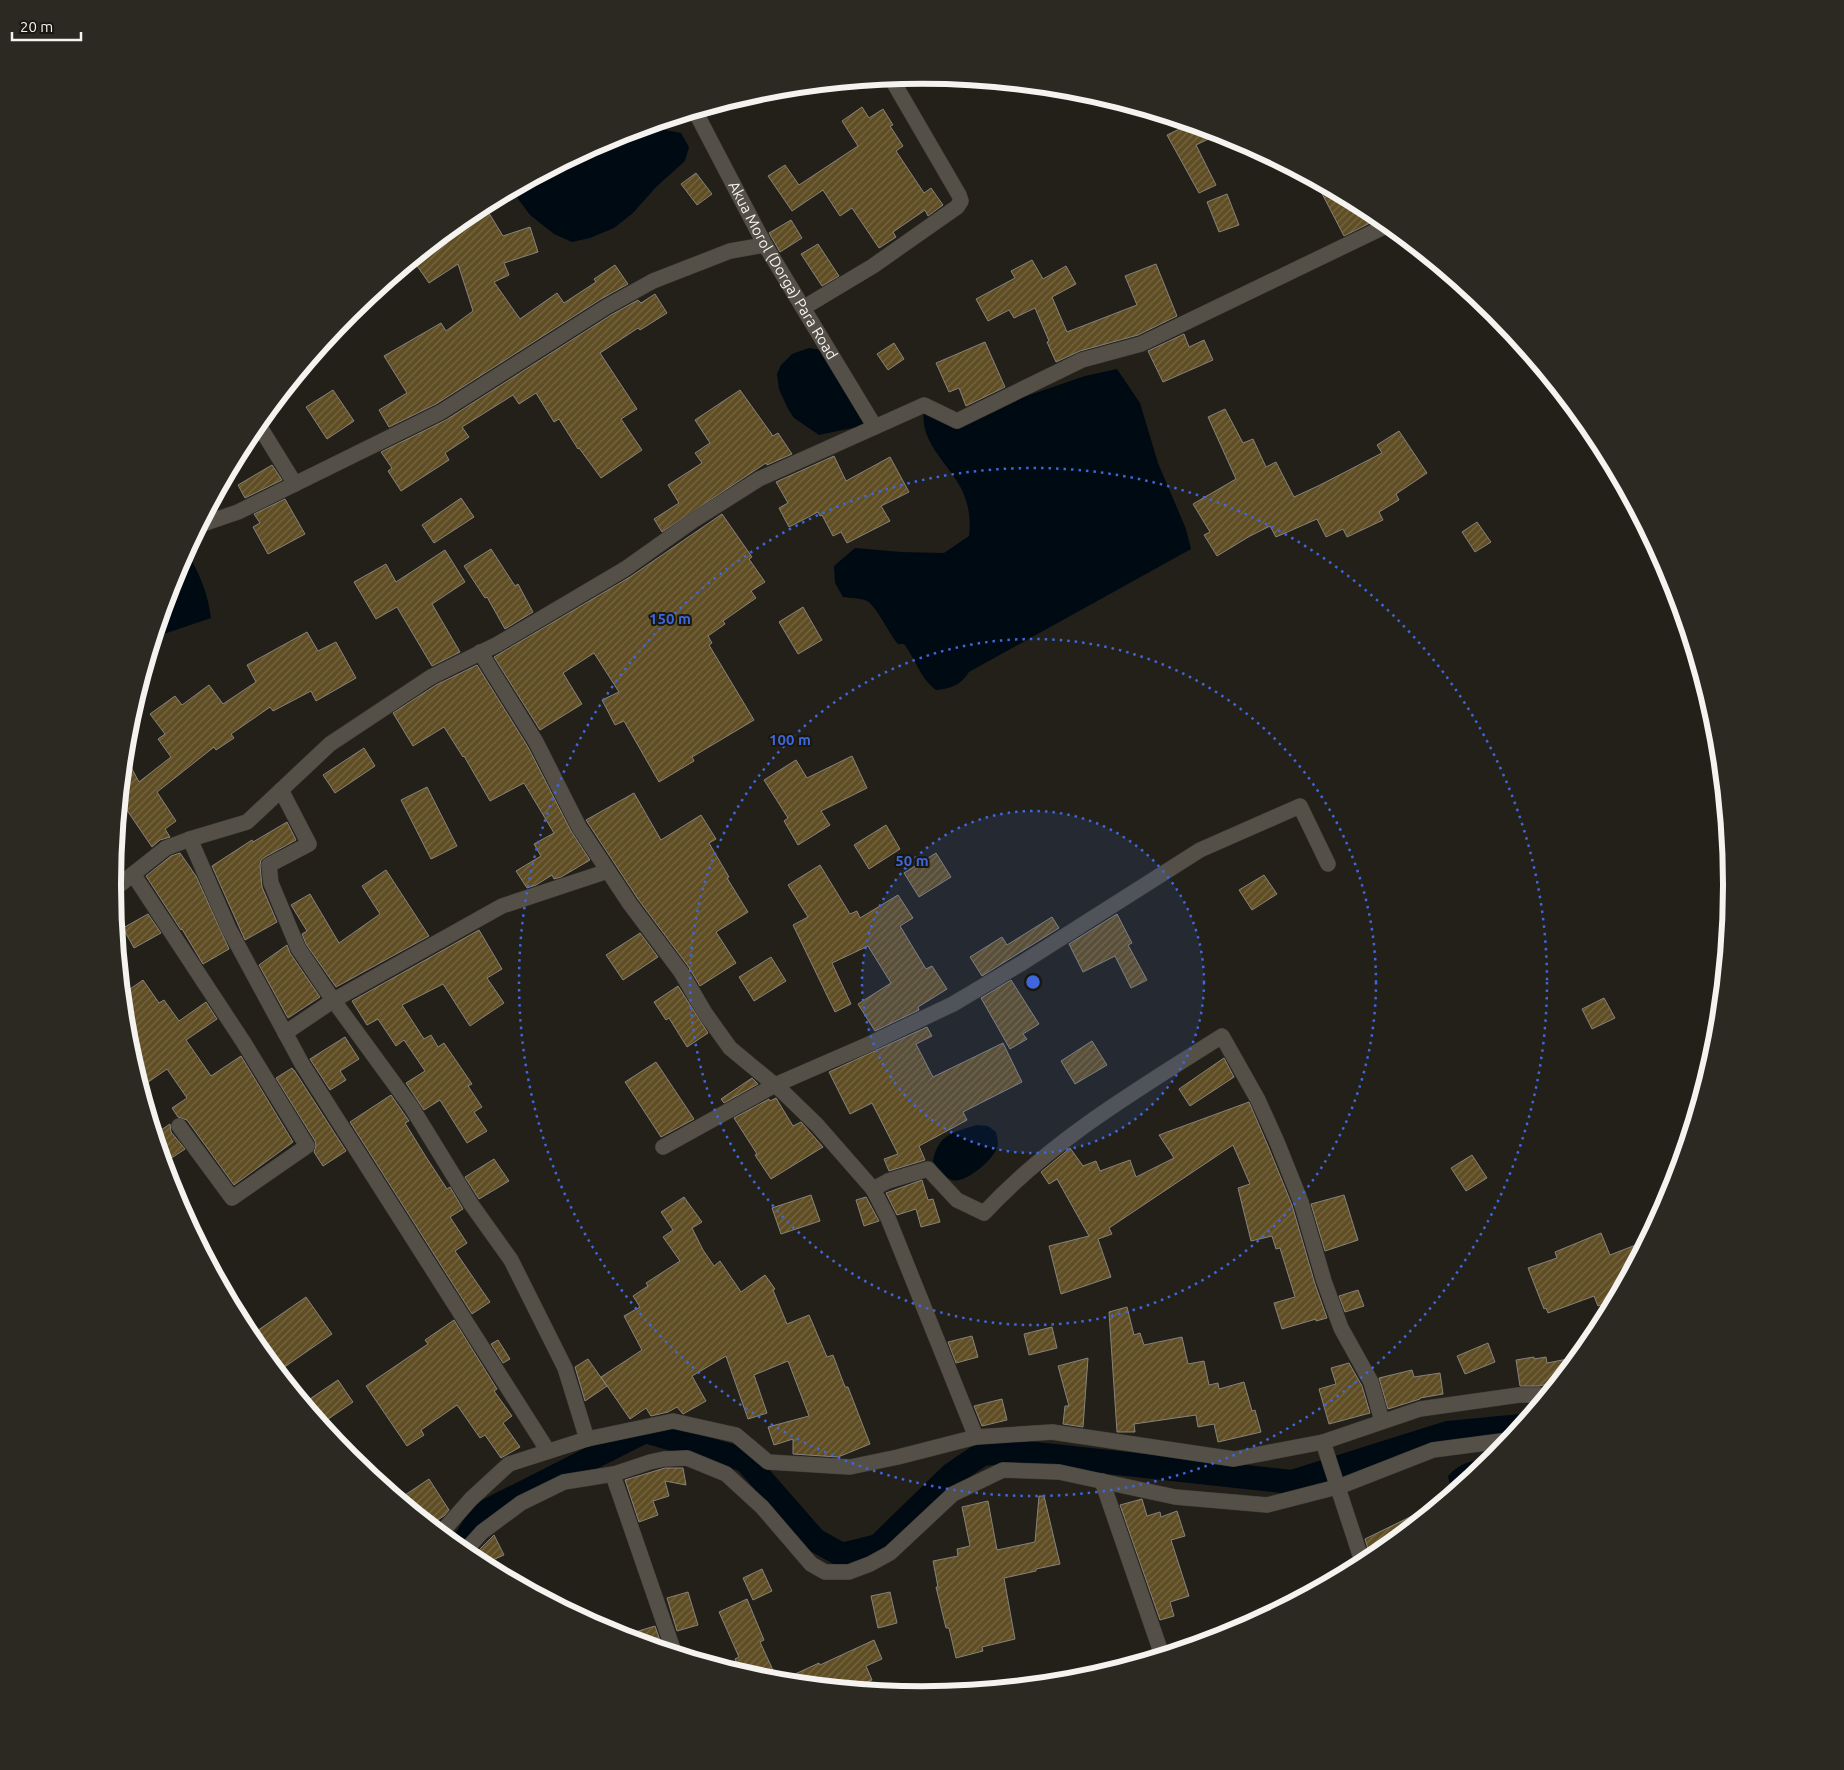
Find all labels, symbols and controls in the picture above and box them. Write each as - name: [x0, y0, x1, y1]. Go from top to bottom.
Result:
- scale bar: [12, 10, 81, 42]
- text: 20 m: [20, 18, 53, 35]
- street label: Akua Morol (Dorga) Para Road: [725, 178, 841, 362]
- text: 150 m: [649, 610, 691, 627]
- text: 100 m: [769, 731, 811, 748]
- text: 50 m: [895, 852, 929, 869]
- centre of rings: [1024, 973, 1042, 991]

